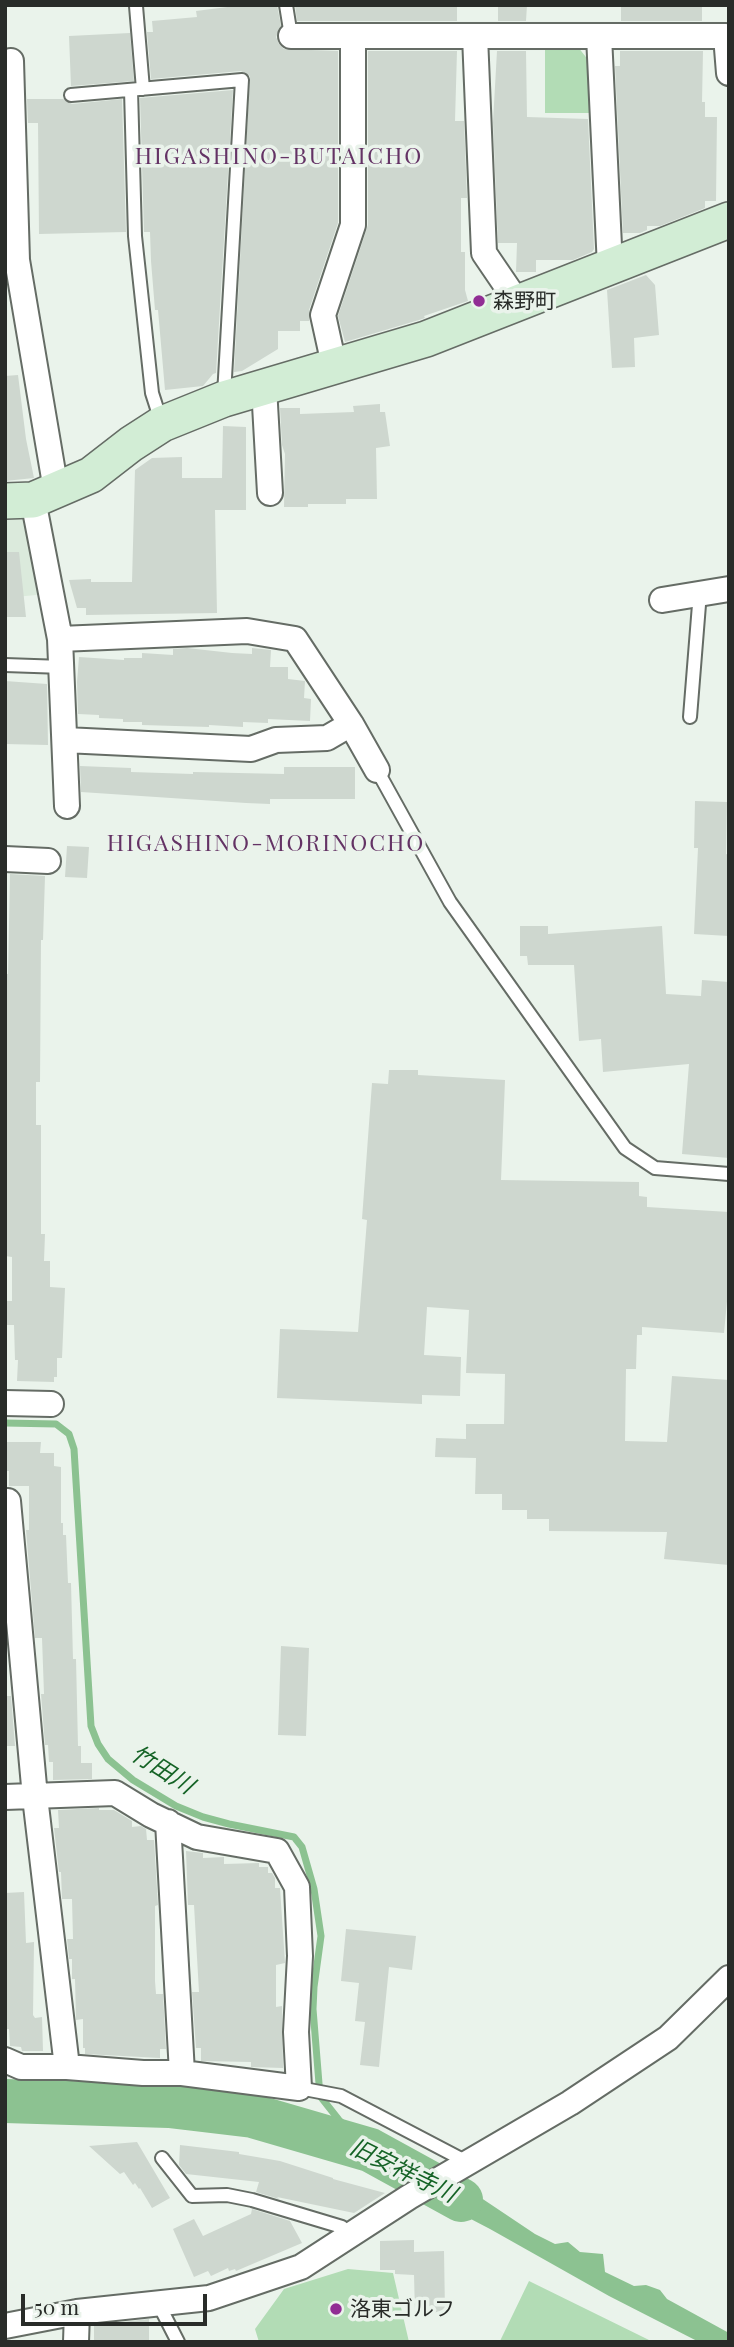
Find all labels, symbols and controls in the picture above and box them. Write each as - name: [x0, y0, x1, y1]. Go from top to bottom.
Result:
- district label: HIGASHINO-BUTAICHO: [137, 143, 421, 171]
- place label: 森野町: [493, 288, 556, 314]
- marker: 森野町: [471, 293, 487, 309]
- district label: HIGASHINO-MORINOCHO: [109, 830, 423, 858]
- water label: 竹田川: [125, 1740, 199, 1800]
- water label: 旧安祥寺川: [345, 2133, 461, 2209]
- scale bar: [24, 2280, 210, 2324]
- text: 50 m: [34, 2292, 79, 2320]
- place label: 洛東ゴルフ: [350, 2296, 455, 2322]
- marker: 洛東ゴルフ: [328, 2301, 344, 2317]

